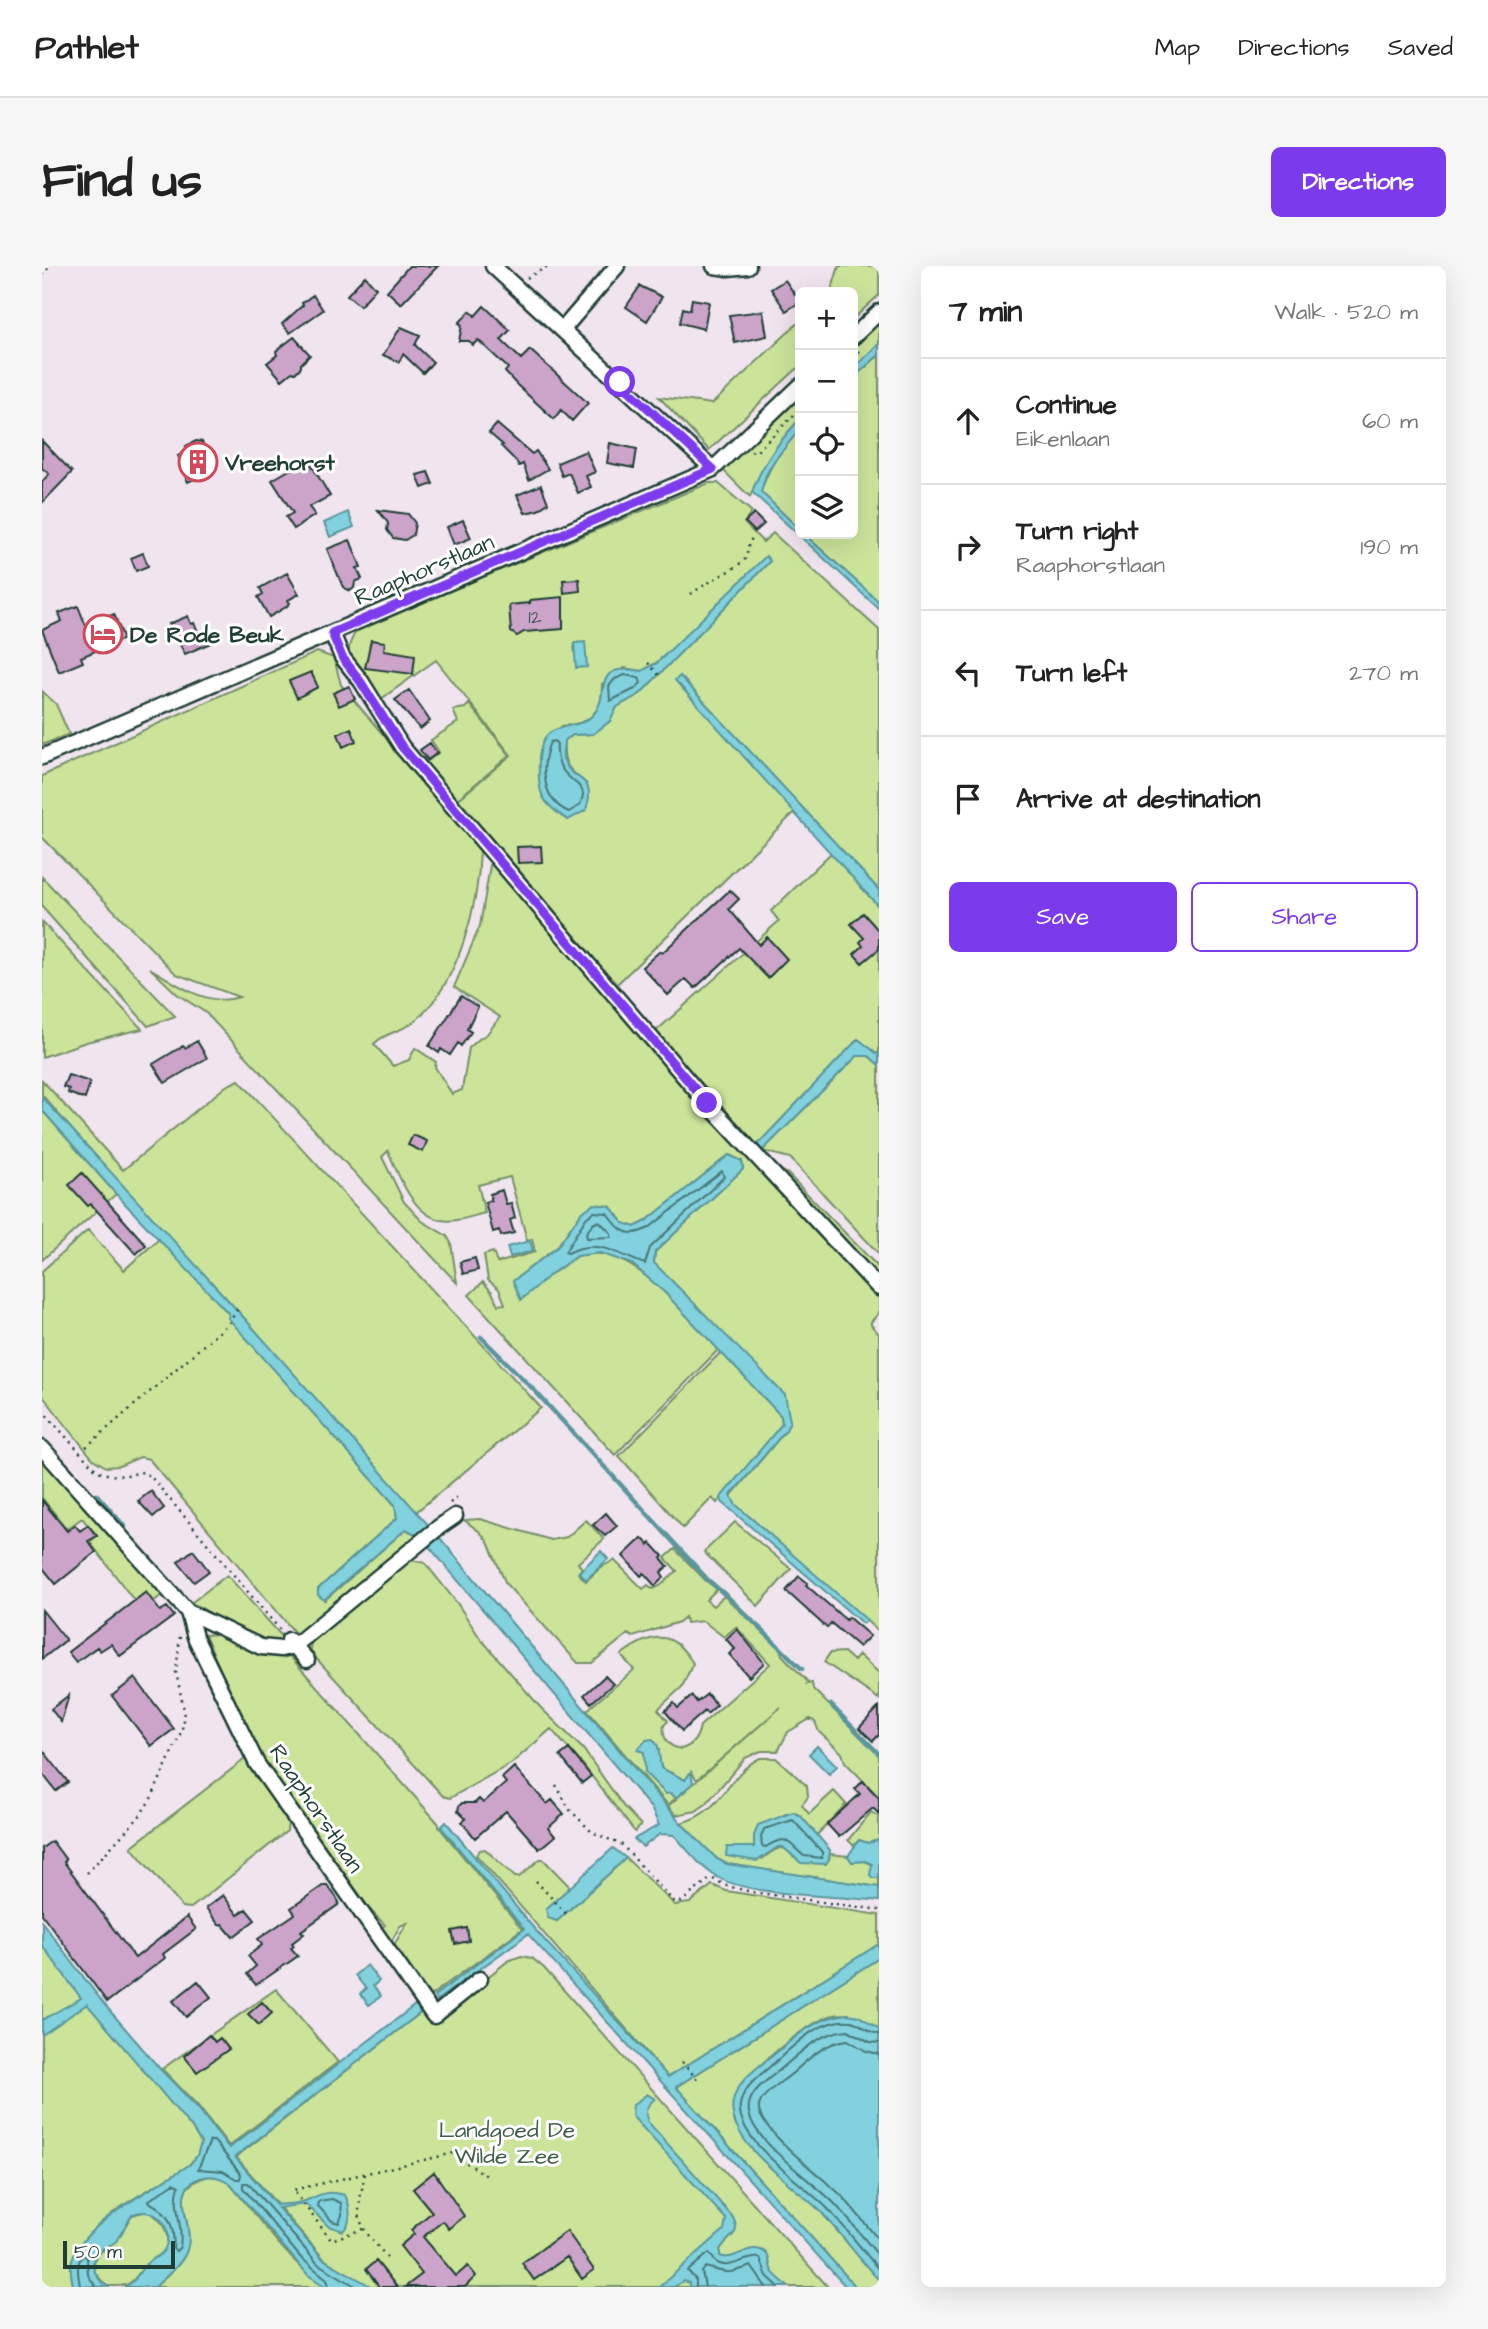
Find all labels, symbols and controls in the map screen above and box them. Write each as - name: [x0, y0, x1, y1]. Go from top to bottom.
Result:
- text: Pathlet: [35, 25, 139, 71]
- text: Map: [1155, 31, 1200, 65]
- text: Directions: [1238, 31, 1350, 65]
- text: Saved: [1388, 31, 1453, 65]
- button: Directions: [1271, 147, 1446, 217]
- text: Find us: [42, 148, 202, 216]
- map controls: [795, 287, 858, 539]
- button: +: [795, 287, 858, 350]
- text: 7 min: [949, 291, 1022, 333]
- text: Walk · 520 m: [1274, 296, 1418, 328]
- button: −: [795, 350, 858, 413]
- route start: [604, 366, 635, 397]
- text: Continue: [1016, 387, 1117, 423]
- icon: ahead: [949, 402, 987, 440]
- text: 60 m: [1362, 405, 1418, 437]
- button: locate: [795, 413, 858, 476]
- text: Eikenlaan: [1016, 423, 1110, 455]
- building icon: Vreehorst: [177, 441, 219, 483]
- place label: Vreehorst: [224, 447, 336, 479]
- button: layers: [795, 476, 858, 539]
- text: Turn right: [1016, 513, 1138, 549]
- street label: Raaphorstlaan: [350, 526, 499, 614]
- icon: right: [949, 528, 987, 566]
- text: 190 m: [1360, 531, 1418, 563]
- text: Raaphorstlaan: [1016, 549, 1165, 581]
- house number: 12: [528, 604, 542, 631]
- hotel icon: De Rode Beuk: [82, 613, 124, 655]
- place label: De Rode Beuk: [130, 619, 285, 651]
- icon: left: [949, 654, 987, 692]
- text: Turn left: [1016, 655, 1127, 691]
- text: 270 m: [1349, 657, 1418, 689]
- icon: arrive: [949, 780, 987, 818]
- text: Arrive at destination: [1016, 781, 1261, 817]
- button: Save: [949, 882, 1177, 952]
- button: Share: [1191, 882, 1418, 952]
- route end: [691, 1087, 722, 1118]
- street label: Raaphorstlaan: [261, 1738, 371, 1879]
- park label: Landgoed De Wilde Zee: [439, 2114, 575, 2172]
- scale bar: [63, 2238, 175, 2270]
- text: 50 m: [74, 2239, 122, 2266]

